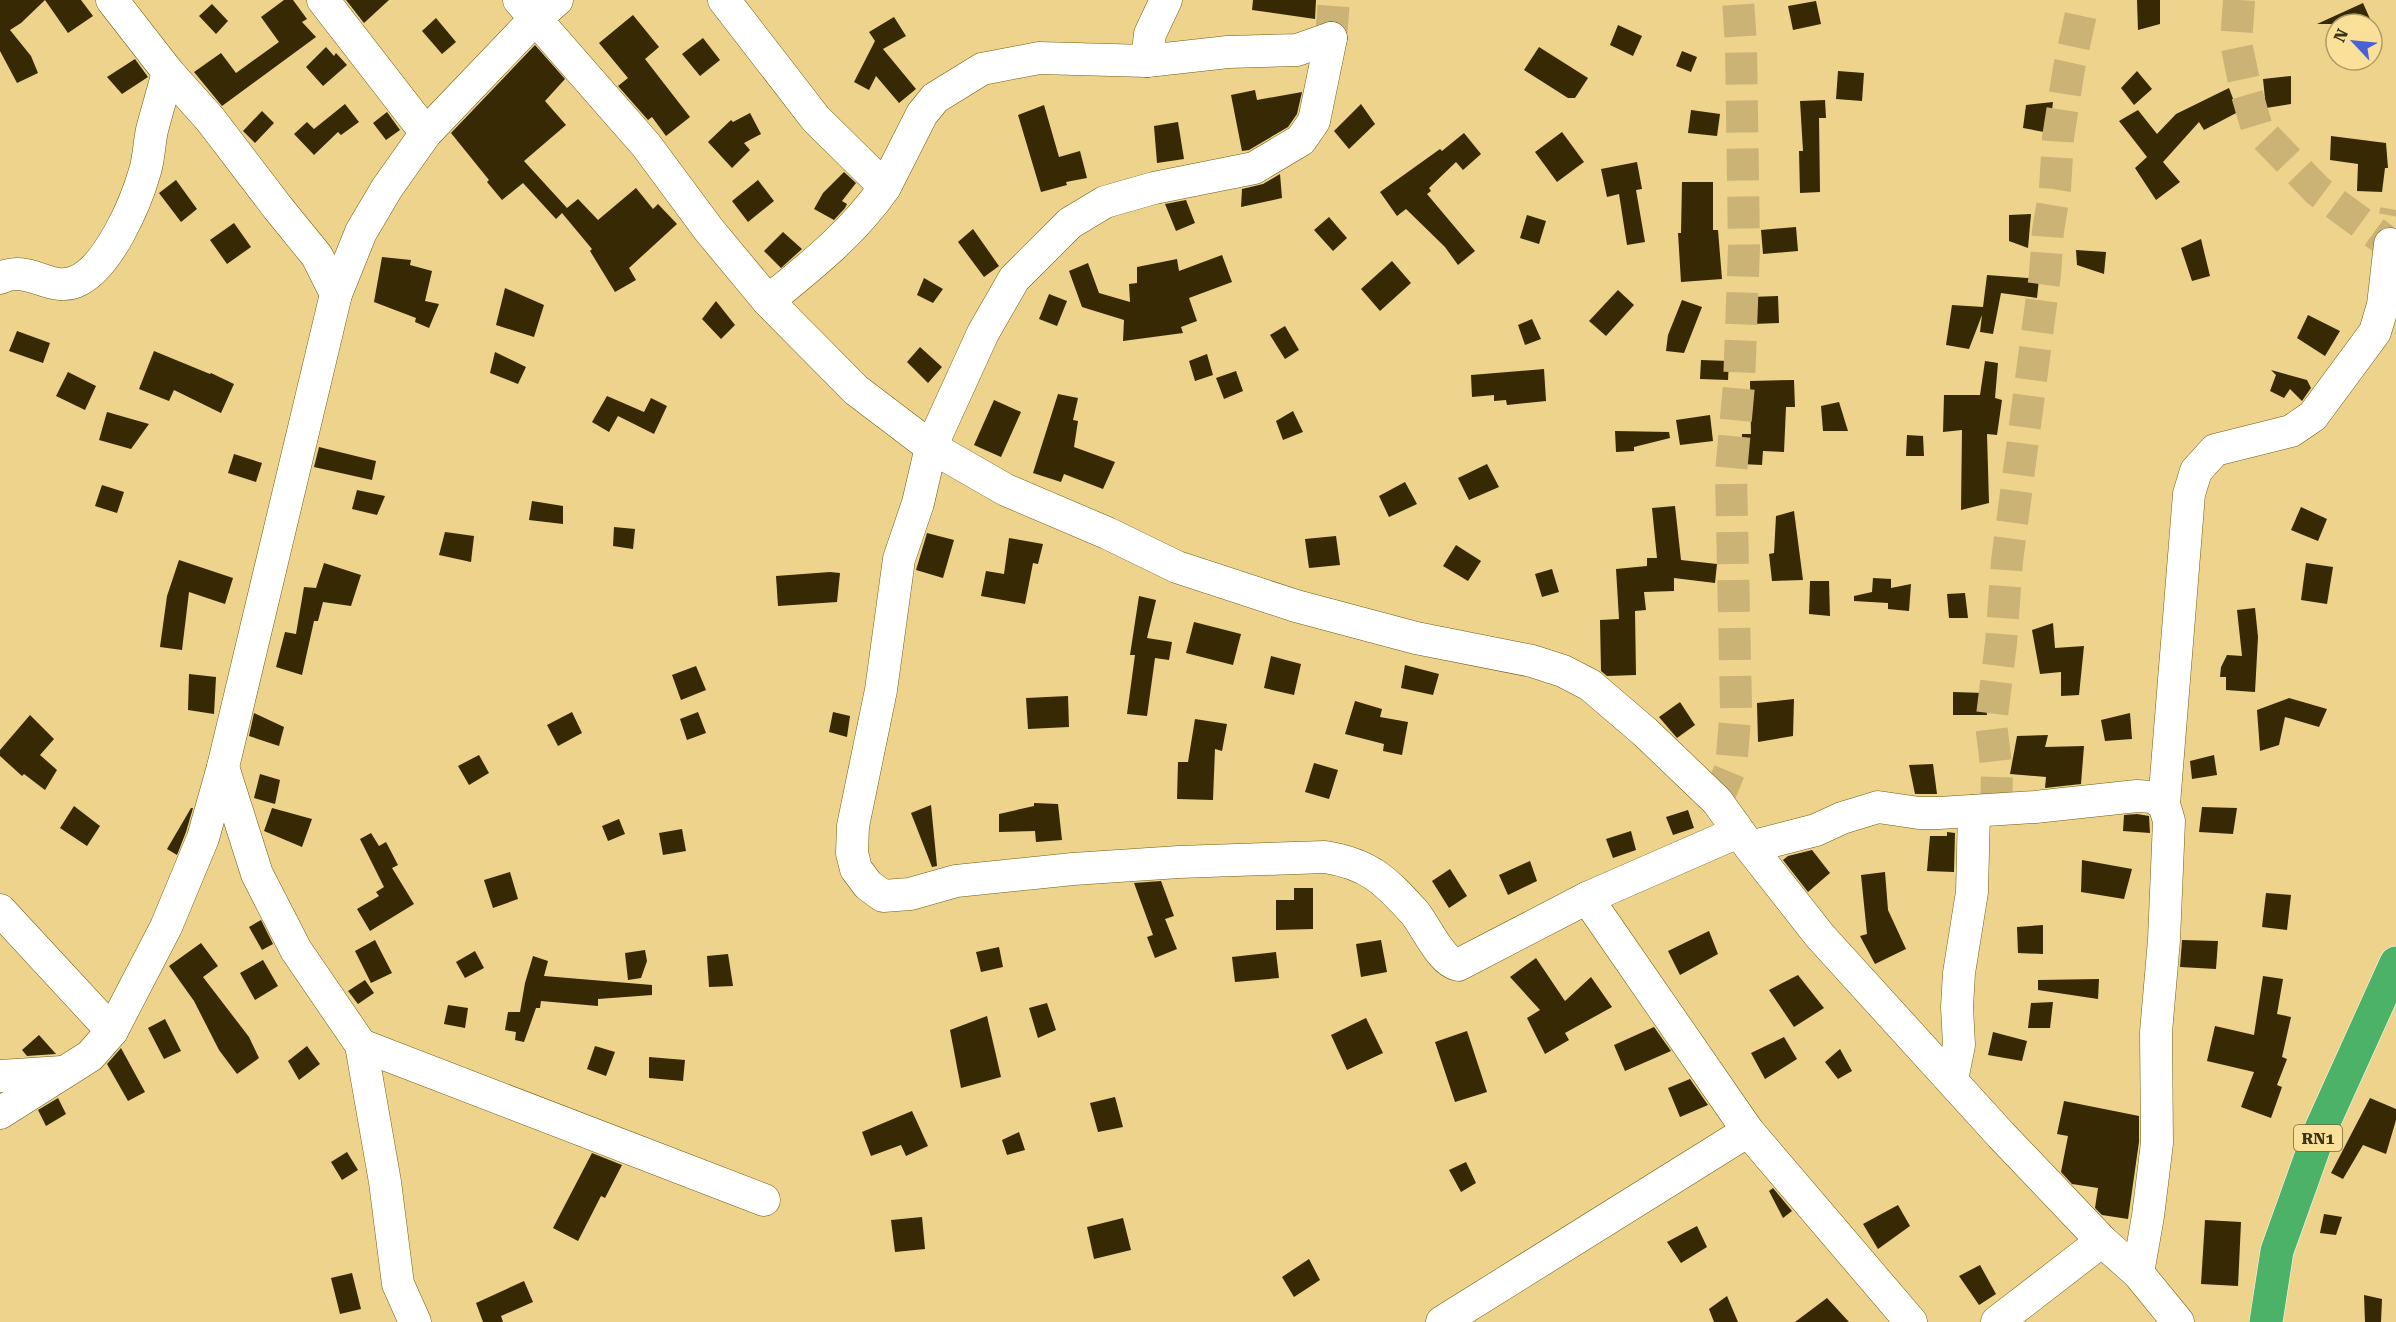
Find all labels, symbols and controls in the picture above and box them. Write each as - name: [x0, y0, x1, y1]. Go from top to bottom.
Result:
- north arrow: [2324, 12, 2384, 72]
- text: N: [2330, 26, 2352, 45]
- road number: RN1: [2294, 1125, 2342, 1151]

